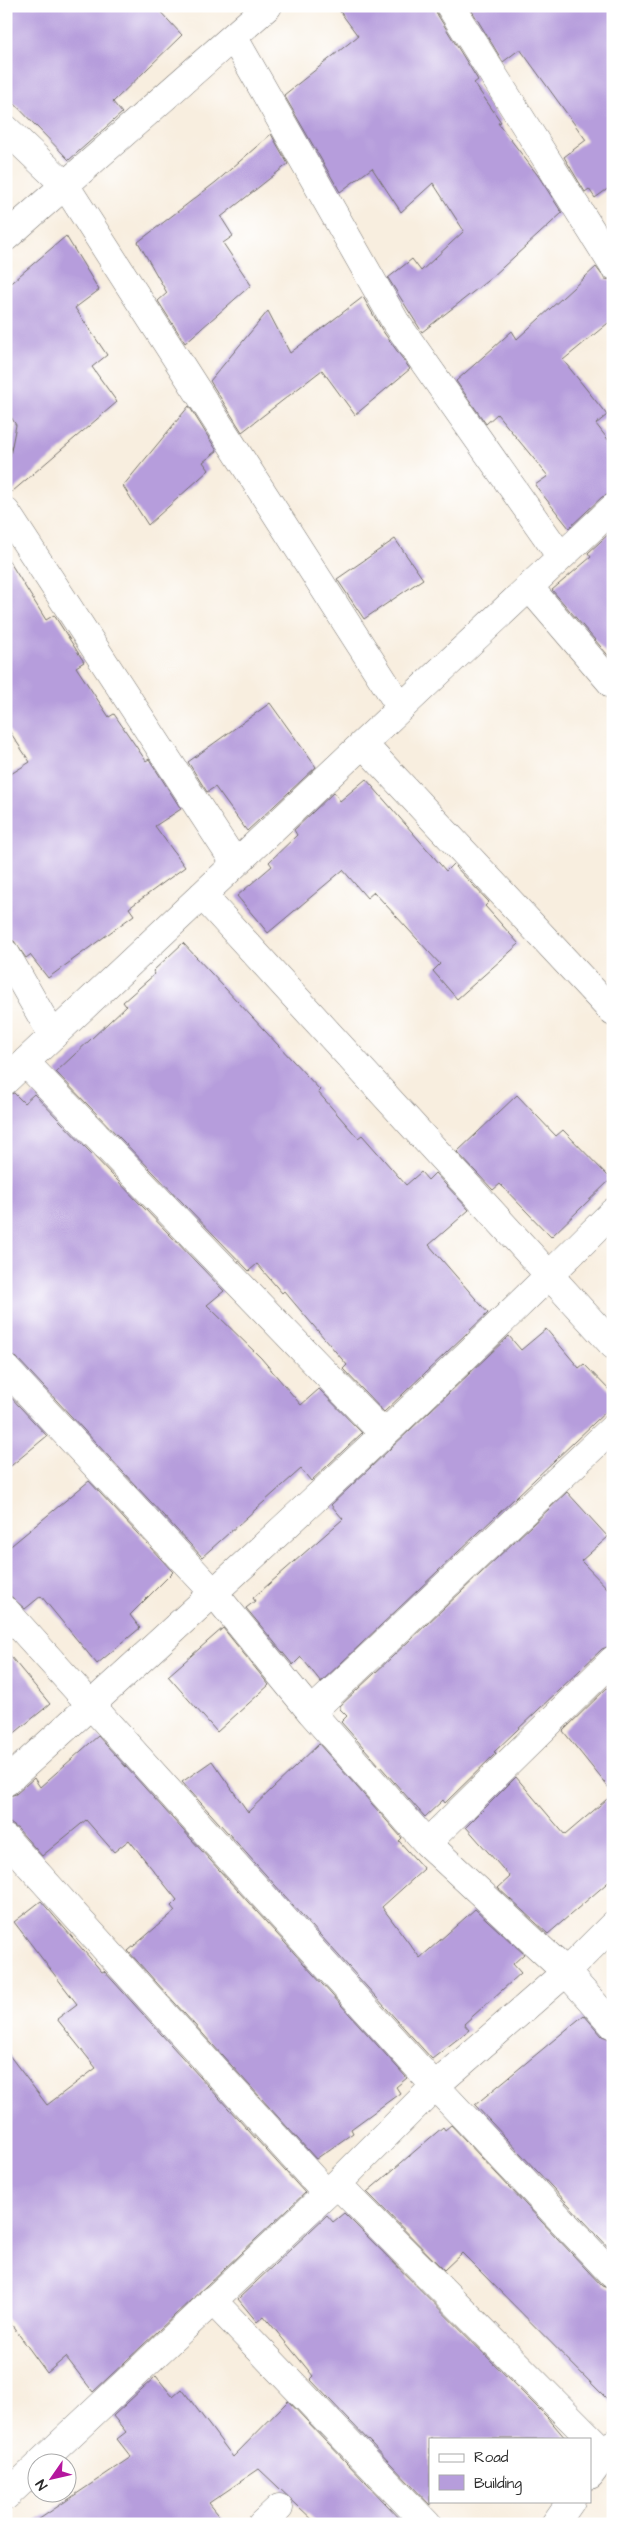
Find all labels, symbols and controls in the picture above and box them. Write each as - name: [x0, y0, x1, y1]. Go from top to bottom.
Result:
- legend: [429, 2438, 592, 2502]
- text: Road: [474, 2447, 509, 2468]
- north arrow: [28, 2452, 78, 2502]
- text: Building: [474, 2473, 522, 2495]
- text: N: [31, 2475, 53, 2494]

